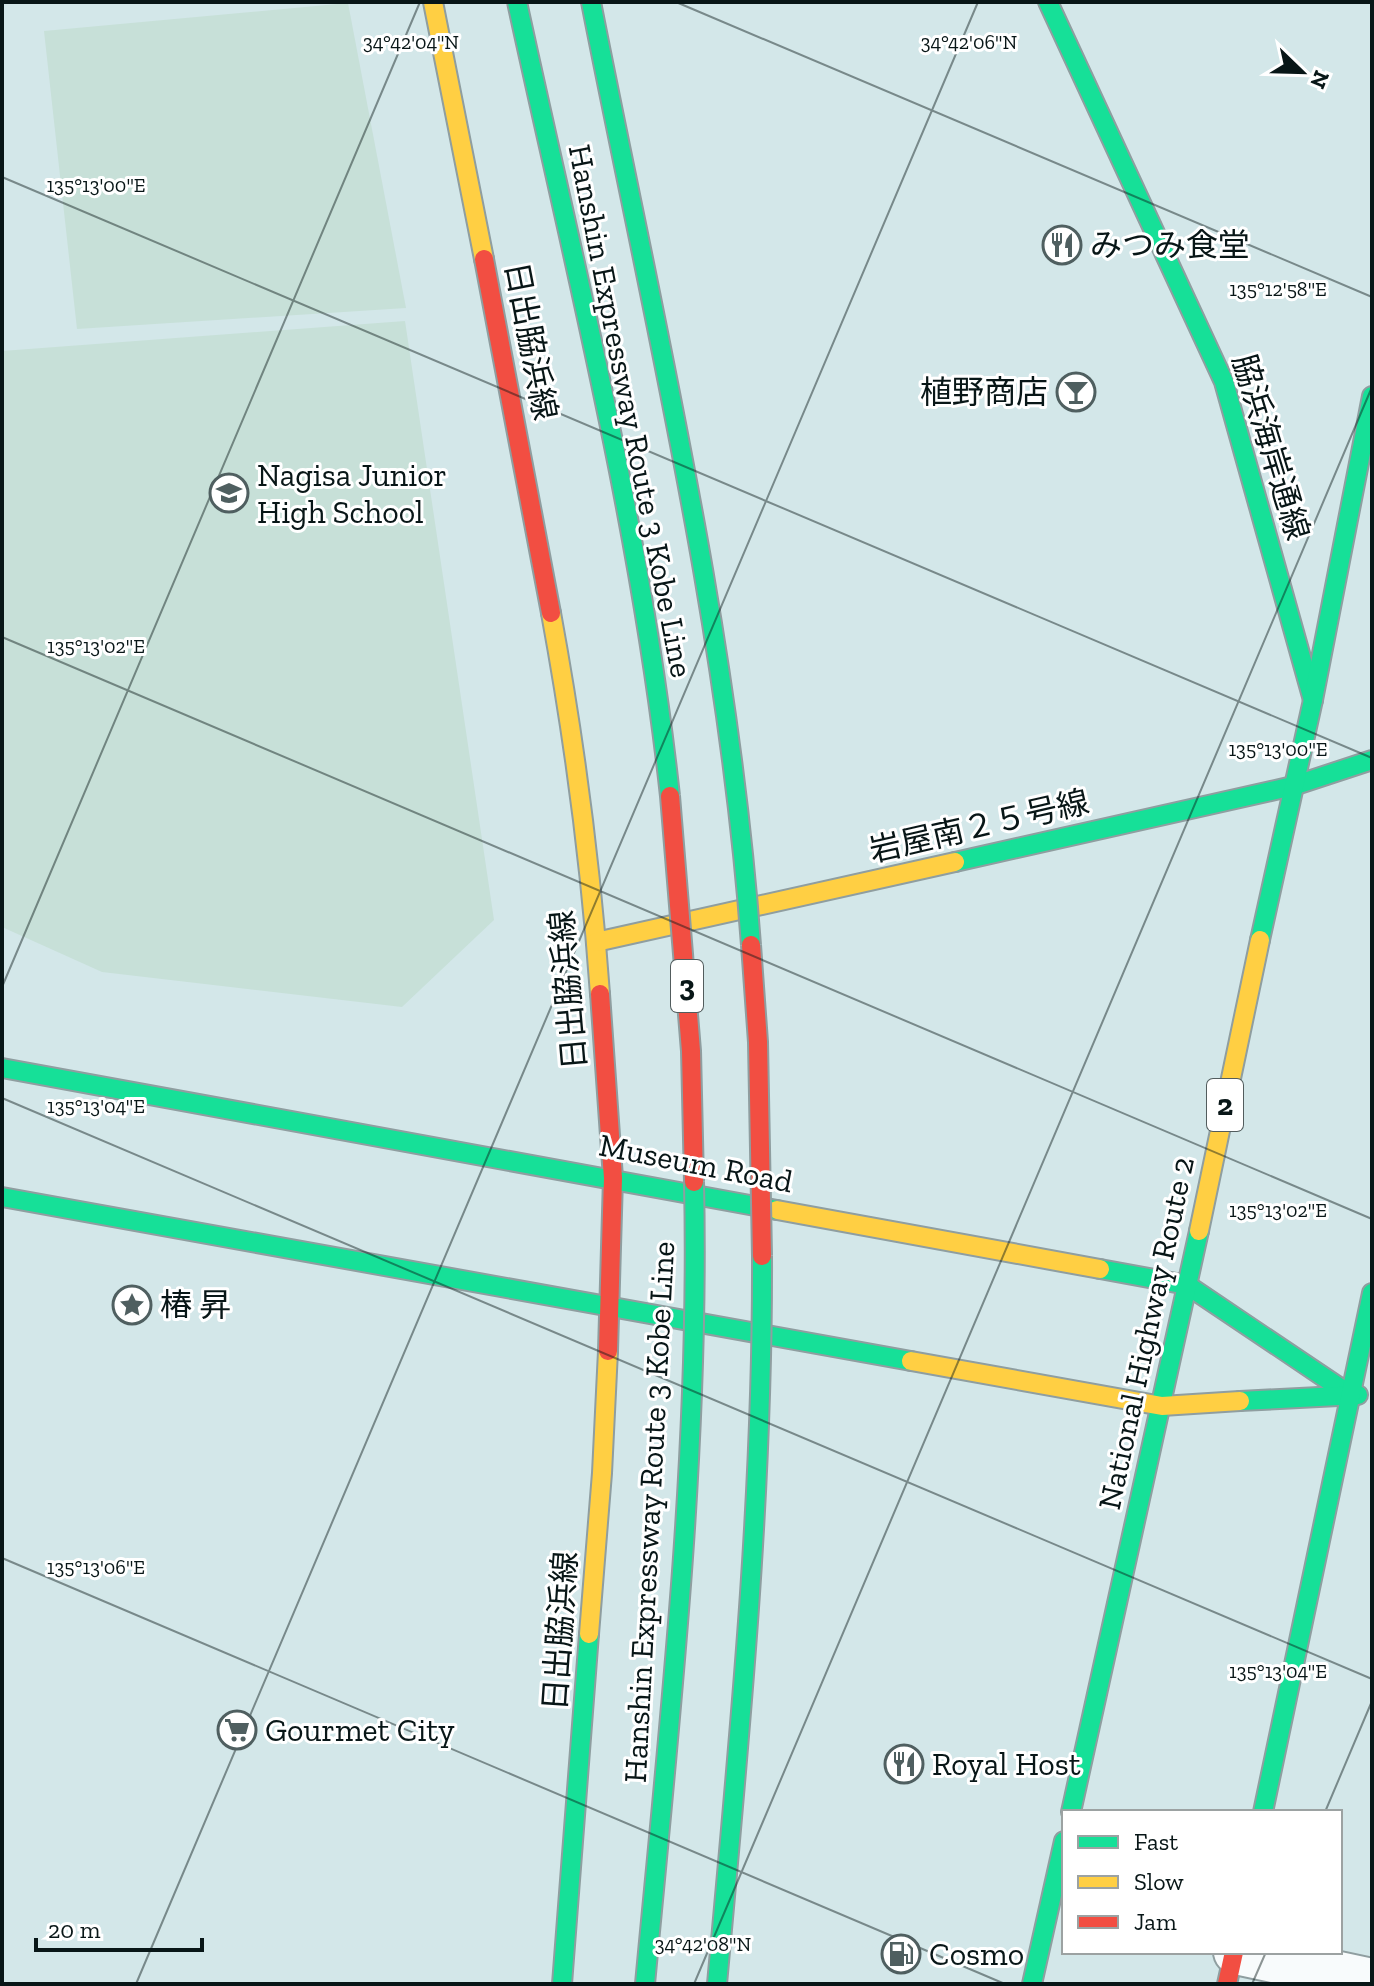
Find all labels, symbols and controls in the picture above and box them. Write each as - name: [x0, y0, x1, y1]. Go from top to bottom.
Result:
- text: 34°42'04"N: [363, 30, 459, 54]
- text: 34°42'06"N: [921, 30, 1017, 54]
- north arrow: [1262, 32, 1342, 112]
- text: N: [1304, 67, 1336, 93]
- street label: Hanshin Expressway Route 3 Kobe Line: [561, 141, 701, 681]
- text: 135°13'00"E: [46, 173, 146, 197]
- restaurant icon: みつみ食堂: [1041, 224, 1083, 266]
- place label: みつみ食堂: [1090, 226, 1250, 264]
- street label: 日出脇浜線: [497, 259, 565, 423]
- text: 135°12'58"E: [1229, 277, 1327, 301]
- street label: 脇浜海岸通線: [1225, 350, 1317, 544]
- bar icon: 植野商店: [1055, 371, 1097, 413]
- place label: 植野商店: [920, 373, 1048, 411]
- place label: Nagisa Junior High School: [257, 456, 447, 531]
- school or university icon: Nagisa Junior High School: [208, 472, 250, 514]
- text: 135°13'02"E: [47, 634, 145, 658]
- text: 135°13'00"E: [1228, 737, 1328, 761]
- street label: 岩屋南２５号線: [866, 782, 1092, 870]
- street label: 日出脇浜線: [542, 909, 594, 1071]
- road number: 3: [671, 960, 703, 1012]
- road number: 2: [1207, 1079, 1243, 1131]
- text: 135°13'04"E: [47, 1094, 145, 1118]
- street label: Museum Road: [596, 1126, 796, 1200]
- street label: National Highway Route 2: [1090, 1153, 1202, 1513]
- text: 135°13'02"E: [1229, 1198, 1327, 1222]
- street label: Hanshin Expressway Route 3 Kobe Line: [616, 1240, 682, 1784]
- place icon: 椿 昇: [111, 1284, 153, 1326]
- place label: 椿 昇: [160, 1286, 231, 1324]
- street label: 日出脇浜線: [535, 1550, 585, 1712]
- text: 135°13'06"E: [47, 1555, 145, 1579]
- text: 135°13'04"E: [1229, 1659, 1327, 1683]
- supermarket icon: Gourmet City: [216, 1709, 258, 1751]
- place label: Gourmet City: [265, 1711, 455, 1749]
- restaurant icon: Royal Host: [883, 1743, 925, 1785]
- place label: Royal Host: [932, 1745, 1081, 1783]
- legend: [1062, 1810, 1342, 1954]
- text: Fast: [1134, 1827, 1178, 1856]
- text: Slow: [1134, 1867, 1184, 1896]
- scale bar: [36, 1902, 202, 1952]
- text: Jam: [1134, 1907, 1177, 1936]
- text: 20 m: [48, 1915, 101, 1944]
- text: 34°42'08"N: [655, 1932, 752, 1956]
- fuel station icon: Cosmo: [880, 1933, 922, 1975]
- place label: Cosmo: [929, 1935, 1024, 1973]

